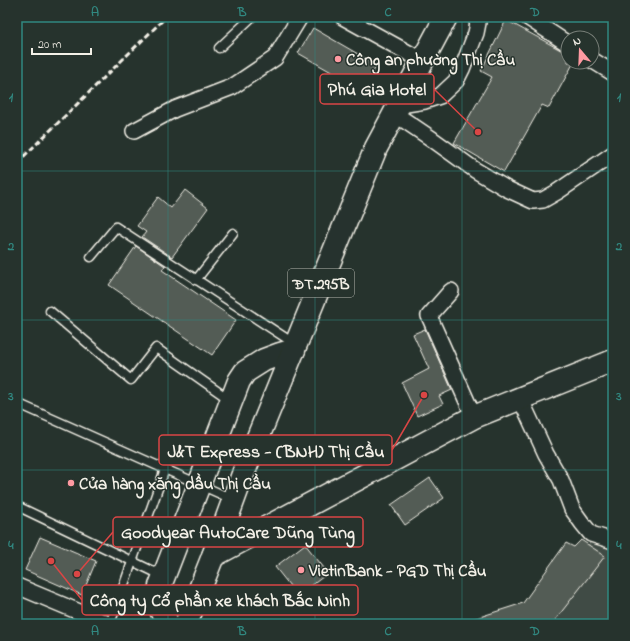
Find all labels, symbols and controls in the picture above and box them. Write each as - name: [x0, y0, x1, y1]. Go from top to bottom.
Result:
- text: A: [91, 3, 99, 22]
- text: B: [237, 3, 247, 22]
- text: C: [384, 3, 392, 22]
- text: D: [529, 3, 540, 22]
- scale bar: [32, 30, 91, 56]
- north arrow: [560, 30, 600, 70]
- text: N: [571, 33, 583, 50]
- text: 20 m: [38, 36, 61, 54]
- place label: Công an phường Thị Cầu: [346, 48, 516, 75]
- marker: Công an phường Thị Cầu: [333, 54, 343, 64]
- callout: Phú Gia Hotel: [320, 74, 434, 104]
- text: Phú Gia Hotel: [328, 78, 426, 104]
- text: 1: [9, 88, 14, 107]
- text: 1: [617, 88, 622, 107]
- text: 2: [7, 237, 15, 256]
- text: 2: [615, 237, 623, 256]
- road number: ĐT.295B: [288, 269, 354, 297]
- text: 3: [7, 387, 14, 406]
- text: 3: [615, 387, 622, 406]
- callout: J&T Express - (BNH) Thị Cầu: [159, 435, 392, 465]
- text: J&T Express - (BNH) Thị Cầu: [168, 440, 384, 466]
- place label: Cửa hàng xăng dầu Thị Cầu: [79, 472, 271, 499]
- marker: Cửa hàng xăng dầu Thị Cầu: [66, 478, 76, 488]
- callout: Goodyear AutoCare Dũng Tùng: [113, 517, 363, 547]
- text: Goodyear AutoCare Dũng Tùng: [121, 521, 355, 548]
- text: 4: [7, 536, 14, 555]
- text: 4: [615, 536, 622, 555]
- place label: VietinBank - PGD Thị Cầu: [308, 559, 487, 584]
- marker: VietinBank - PGD Thị Cầu: [296, 565, 306, 575]
- callout: Công ty Cổ phần xe khách Bắc Ninh: [82, 585, 358, 615]
- text: Công ty Cổ phần xe khách Bắc Ninh: [90, 589, 351, 616]
- text: A: [91, 622, 99, 641]
- text: B: [237, 622, 247, 641]
- text: C: [384, 622, 392, 641]
- text: D: [529, 622, 540, 641]

